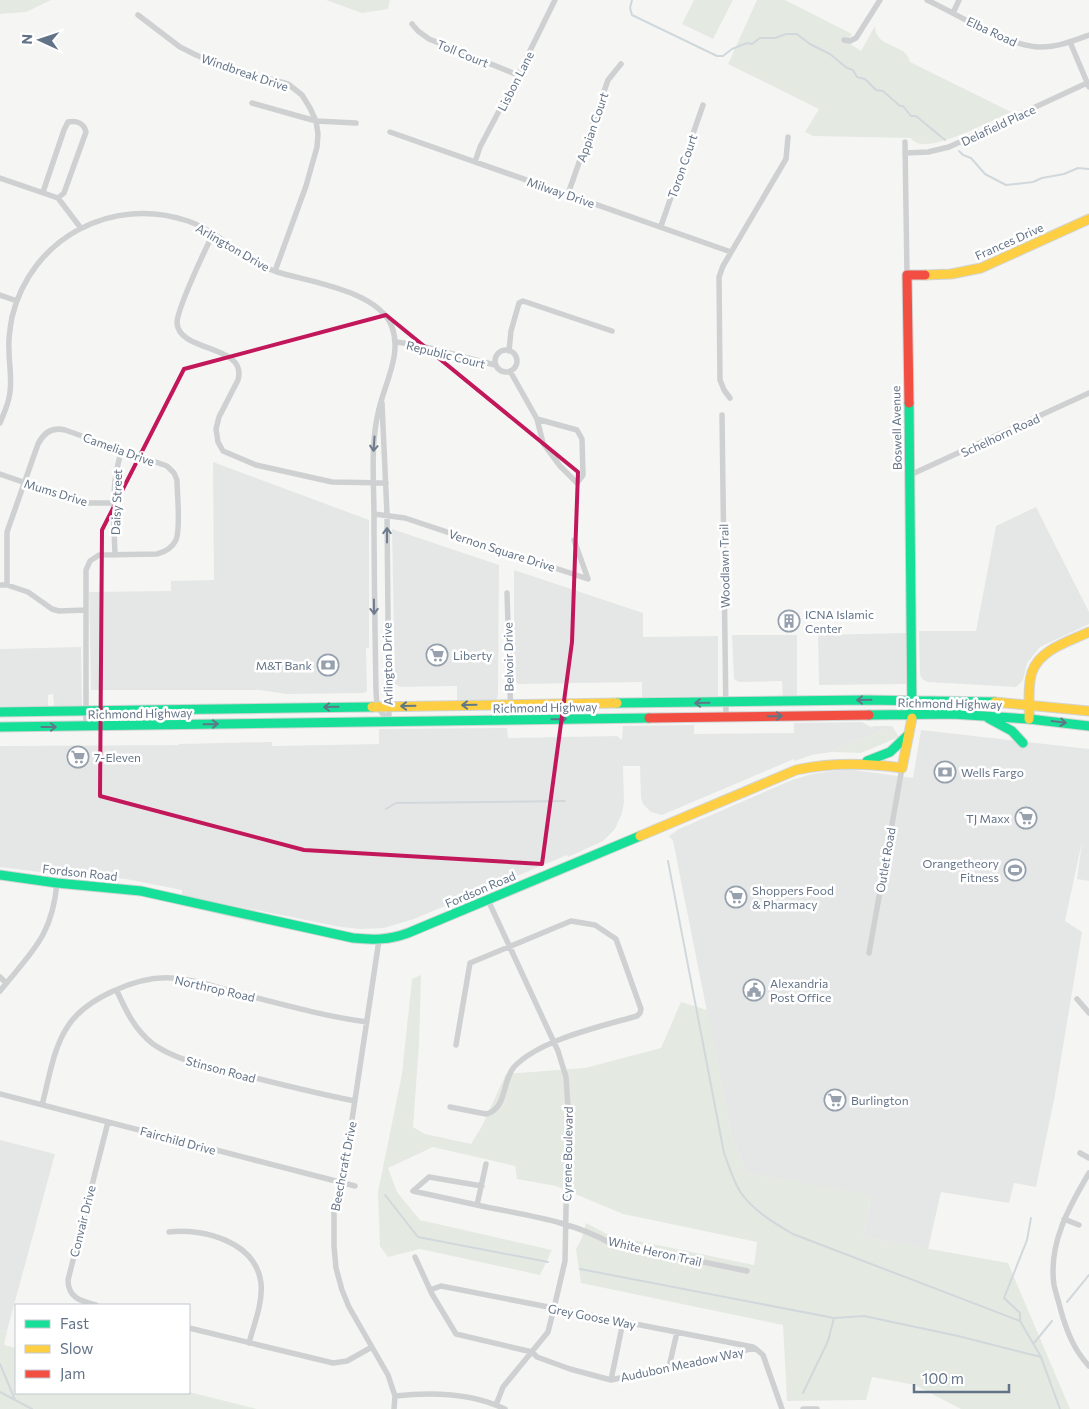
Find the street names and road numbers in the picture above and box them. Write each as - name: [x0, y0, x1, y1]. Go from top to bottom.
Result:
- street label: Elba Road: [965, 13, 1019, 49]
- street label: Toll Court: [435, 36, 491, 70]
- street label: Lisbon Lane: [494, 49, 536, 113]
- street label: Windbreak Drive: [200, 51, 290, 93]
- street label: Appian Court: [574, 90, 610, 164]
- street label: Delafield Place: [959, 102, 1037, 148]
- street label: Toron Court: [665, 132, 699, 200]
- street label: Milway Drive: [525, 174, 597, 210]
- street label: Arlington Drive: [194, 220, 272, 274]
- street label: Frances Drive: [973, 220, 1045, 262]
- street label: Republic Court: [405, 337, 487, 371]
- street label: Boswell Avenue: [888, 386, 904, 470]
- street label: Schelhorn Road: [958, 411, 1042, 459]
- street label: Camelia Drive: [81, 430, 157, 468]
- street label: Daisy Street: [108, 469, 124, 535]
- street label: Mums Drive: [23, 476, 89, 508]
- street label: Woodlawn Trail: [716, 524, 732, 608]
- street label: Vernon Square Drive: [447, 526, 557, 574]
- street label: Belvoir Drive: [500, 622, 516, 692]
- street label: Arlington Drive: [379, 623, 395, 705]
- street label: Richmond Highway: [897, 695, 1003, 711]
- street label: Richmond Highway: [492, 699, 598, 715]
- street label: Richmond Highway: [87, 705, 193, 721]
- street label: Outlet Road: [872, 826, 898, 894]
- street label: Fordson Road: [42, 861, 118, 883]
- street label: Fordson Road: [443, 868, 517, 910]
- street label: Northrop Road: [173, 972, 257, 1004]
- street label: Stinson Road: [185, 1053, 257, 1085]
- street label: Cyrene Boulevard: [559, 1106, 575, 1202]
- street label: Beechcraft Drive: [327, 1120, 359, 1212]
- street label: Fairchild Drive: [139, 1123, 217, 1157]
- street label: Convair Drive: [66, 1184, 98, 1258]
- street label: White Heron Trail: [607, 1233, 703, 1269]
- street label: Grey Goose Way: [547, 1301, 637, 1331]
- street label: Audubon Meadow Way: [619, 1344, 745, 1384]

